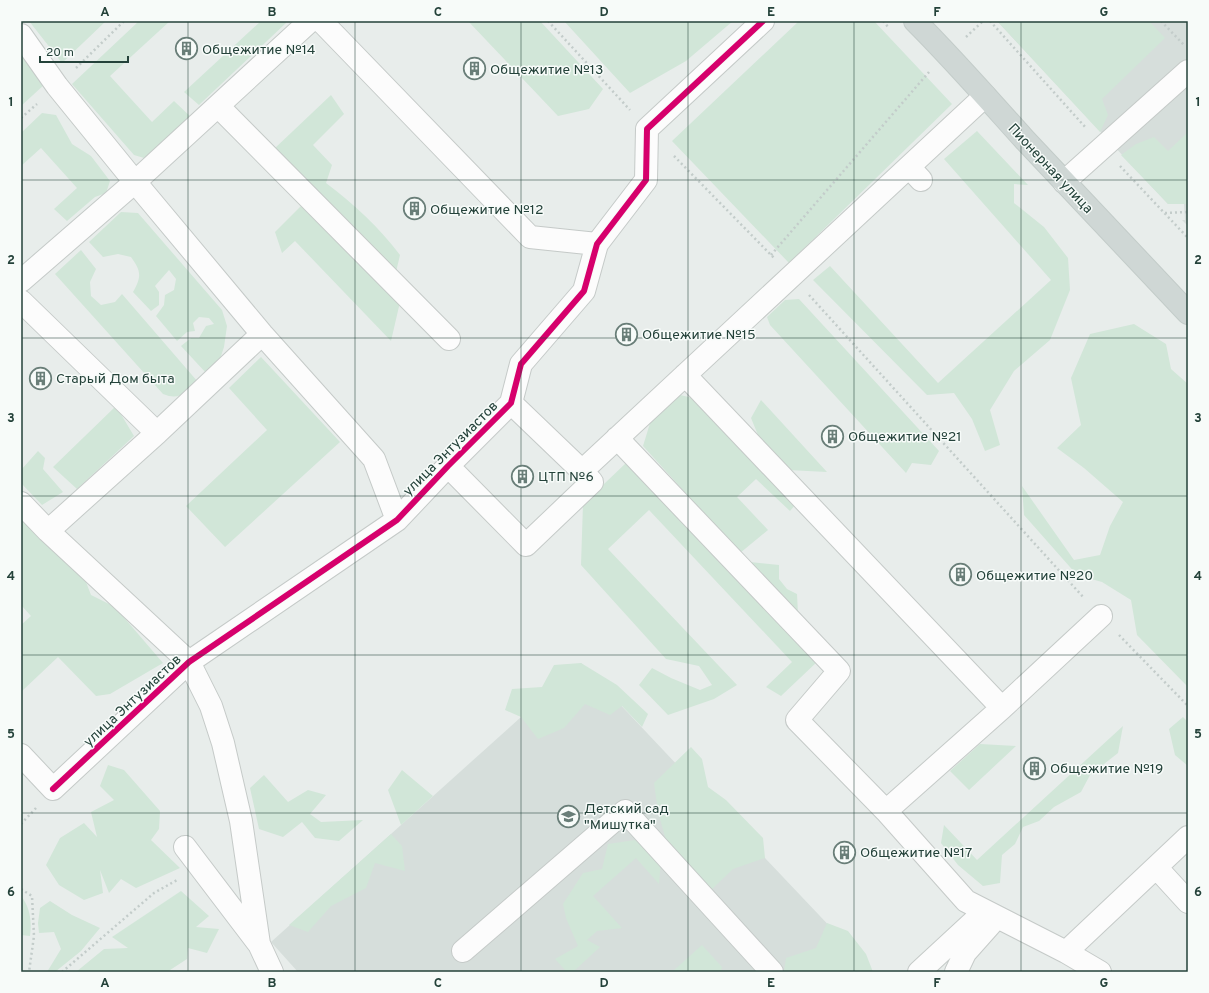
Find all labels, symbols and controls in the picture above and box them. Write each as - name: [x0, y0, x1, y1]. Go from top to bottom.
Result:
- text: A: [100, 5, 110, 21]
- text: B: [268, 5, 277, 21]
- text: C: [434, 5, 442, 21]
- text: D: [599, 5, 609, 21]
- text: E: [767, 5, 775, 21]
- text: F: [933, 5, 941, 21]
- text: G: [1100, 5, 1109, 21]
- building icon: Общежитие №14: [173, 36, 199, 62]
- scale bar: [40, 38, 128, 64]
- place label: Общежитие №14: [202, 42, 315, 59]
- text: 20 m: [46, 45, 74, 61]
- building icon: Общежитие №13: [461, 56, 487, 82]
- place label: Общежитие №13: [490, 62, 603, 79]
- text: 1: [8, 95, 14, 111]
- text: 1: [1195, 95, 1201, 111]
- street label: Пионерная улица: [1004, 120, 1096, 218]
- building icon: Общежитие №12: [401, 196, 427, 222]
- place label: Общежитие №12: [430, 202, 544, 219]
- text: 2: [7, 253, 15, 269]
- text: 2: [1194, 253, 1202, 269]
- building icon: Общежитие №15: [613, 321, 639, 347]
- place label: Общежитие №15: [642, 327, 756, 344]
- building icon: Старый Дом быта: [27, 365, 53, 391]
- place label: Старый Дом быта: [56, 371, 175, 388]
- street label: улица Энтузиастов: [400, 398, 502, 500]
- text: 3: [7, 411, 15, 427]
- text: 3: [1194, 411, 1202, 427]
- building icon: Общежитие №21: [820, 423, 846, 449]
- place label: Общежитие №21: [848, 429, 962, 446]
- building icon: ЦТП №6: [509, 463, 535, 489]
- place label: ЦТП №6: [538, 469, 594, 486]
- building icon: Общежитие №20: [948, 562, 974, 588]
- place label: Общежитие №20: [976, 568, 1093, 585]
- text: 4: [7, 569, 15, 585]
- text: 4: [1194, 569, 1202, 585]
- street label: улица Энтузиастов: [81, 651, 185, 751]
- text: 5: [7, 727, 15, 743]
- text: 5: [1194, 727, 1202, 743]
- building icon: Общежитие №19: [1022, 755, 1048, 781]
- place label: Общежитие №19: [1050, 761, 1163, 778]
- place label: Детский сад "Мишутка": [584, 801, 669, 834]
- school or university icon: Детский сад "Мишутка": [555, 803, 581, 829]
- building icon: Общежитие №17: [831, 839, 857, 865]
- place label: Общежитие №17: [860, 845, 972, 862]
- text: 6: [7, 885, 15, 901]
- text: 6: [1194, 885, 1202, 901]
- text: A: [100, 976, 110, 992]
- text: B: [268, 976, 277, 992]
- text: C: [434, 976, 442, 992]
- text: D: [599, 976, 609, 992]
- text: E: [767, 976, 775, 992]
- text: F: [933, 976, 941, 992]
- text: G: [1100, 976, 1109, 992]

